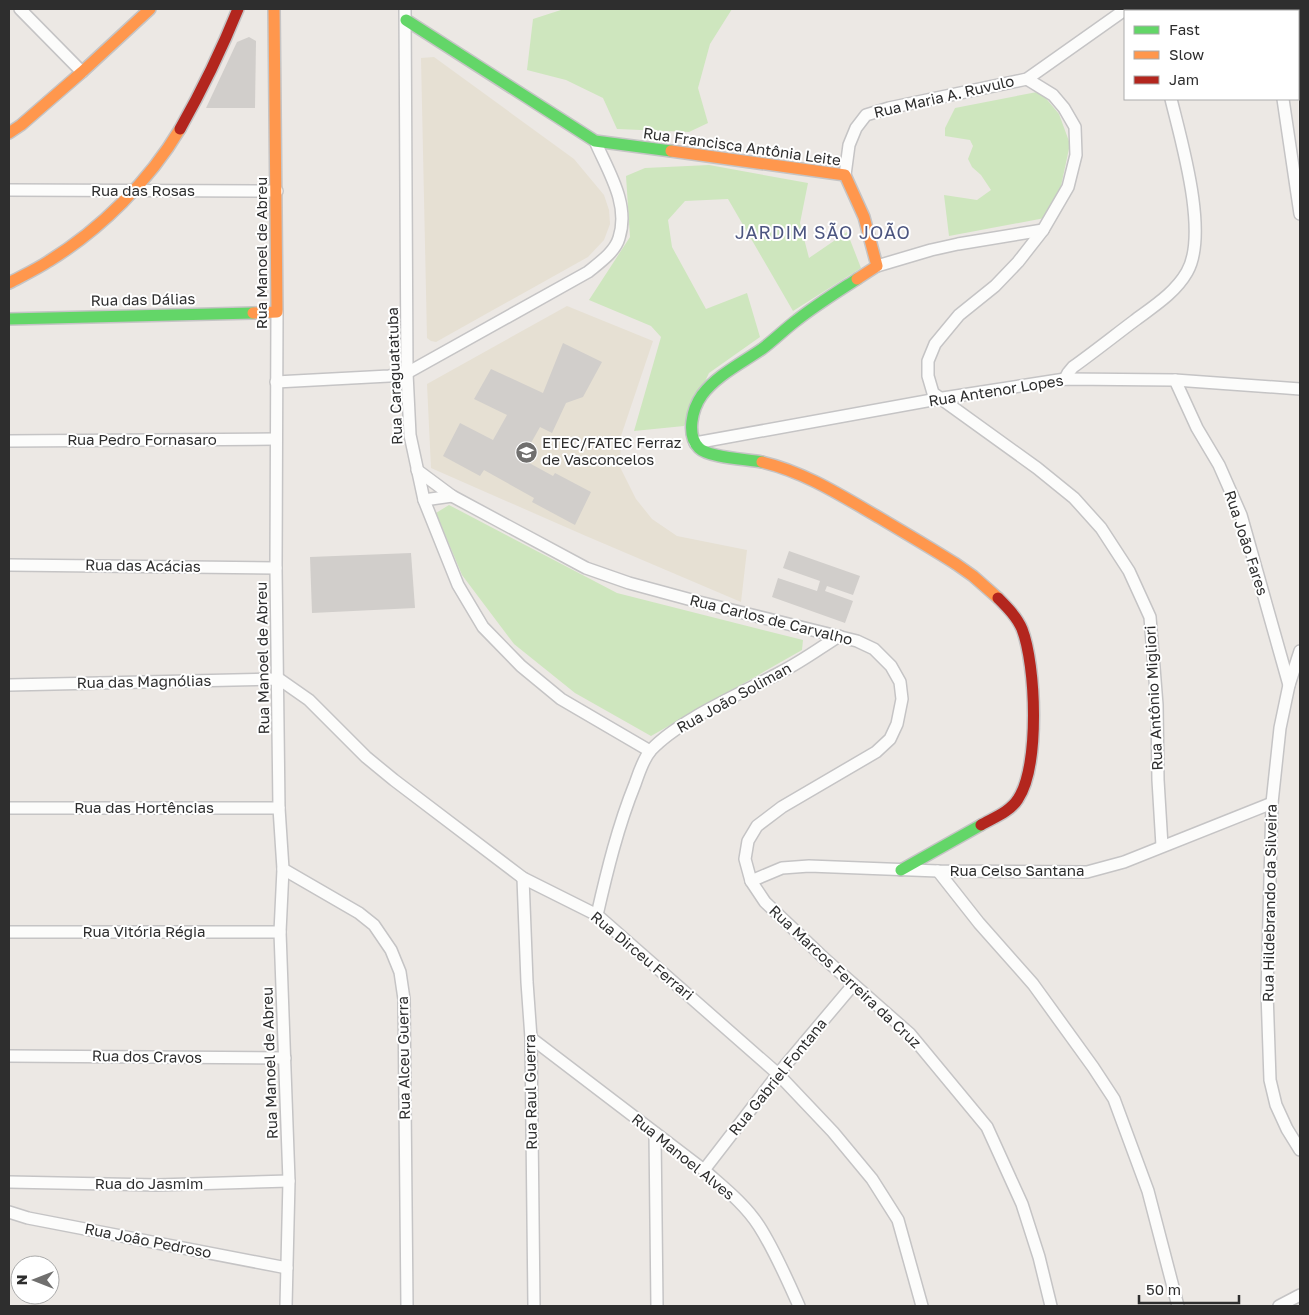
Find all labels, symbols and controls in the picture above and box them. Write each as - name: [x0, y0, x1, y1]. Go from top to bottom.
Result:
- legend: [1124, 10, 1299, 100]
- text: Fast: [1169, 20, 1200, 38]
- text: Slow: [1169, 45, 1204, 63]
- text: Jam: [1169, 70, 1199, 88]
- street label: Rua Maria A. Ruvulo: [872, 71, 1016, 121]
- street label: Rua Francisca Antônia Leite: [642, 123, 842, 169]
- street label: Rua Manoel de Abreu: [252, 177, 270, 329]
- street label: Rua das Rosas: [91, 181, 195, 199]
- district label: JARDIM SÃO JOÃO: [735, 221, 911, 243]
- street label: Rua das Dálias: [90, 289, 196, 309]
- street label: Rua Caraguatatuba: [383, 307, 405, 445]
- street label: Rua Antenor Lopes: [927, 370, 1065, 410]
- street label: Rua Pedro Fornasaro: [67, 430, 217, 448]
- place label: ETEC/FATEC Ferraz de Vasconcelos: [542, 433, 682, 468]
- school or university icon: ETEC/FATEC Ferraz de Vasconcelos: [514, 440, 538, 464]
- street label: Rua João Fares: [1222, 488, 1272, 597]
- street label: Rua das Acácias: [85, 555, 201, 575]
- street label: Rua Manoel de Abreu: [252, 582, 272, 734]
- street label: Rua Carlos de Carvalho: [688, 590, 855, 648]
- street label: Rua Antônio Migliori: [1140, 625, 1166, 771]
- street label: Rua João Soliman: [673, 658, 794, 736]
- street label: Rua das Magnólias: [76, 671, 212, 691]
- street label: Rua das Hortências: [74, 798, 214, 816]
- street label: Rua Hildebrando da Silveira: [1258, 804, 1280, 1002]
- street label: Rua Celso Santana: [950, 861, 1084, 879]
- street label: Rua Marcos Ferreira da Cruz: [766, 901, 926, 1052]
- street label: Rua Dirceu Ferrari: [588, 907, 698, 1003]
- street label: Rua Vitória Régia: [83, 922, 205, 940]
- street label: Rua Manoel de Abreu: [257, 987, 281, 1140]
- street label: Rua Alceu Guerra: [393, 996, 413, 1120]
- street label: Rua Gabriel Fontana: [724, 1014, 830, 1139]
- street label: Rua Raul Guerra: [520, 1034, 540, 1150]
- street label: Rua dos Cravos: [92, 1046, 202, 1066]
- street label: Rua Manoel Alves: [629, 1109, 739, 1203]
- street label: Rua do Jasmim: [95, 1174, 203, 1192]
- street label: Rua João Pedroso: [83, 1219, 213, 1261]
- north arrow: [10, 1255, 60, 1305]
- scale bar: [1139, 1272, 1239, 1304]
- text: N: [13, 1275, 30, 1285]
- text: 50 m: [1146, 1280, 1181, 1298]

